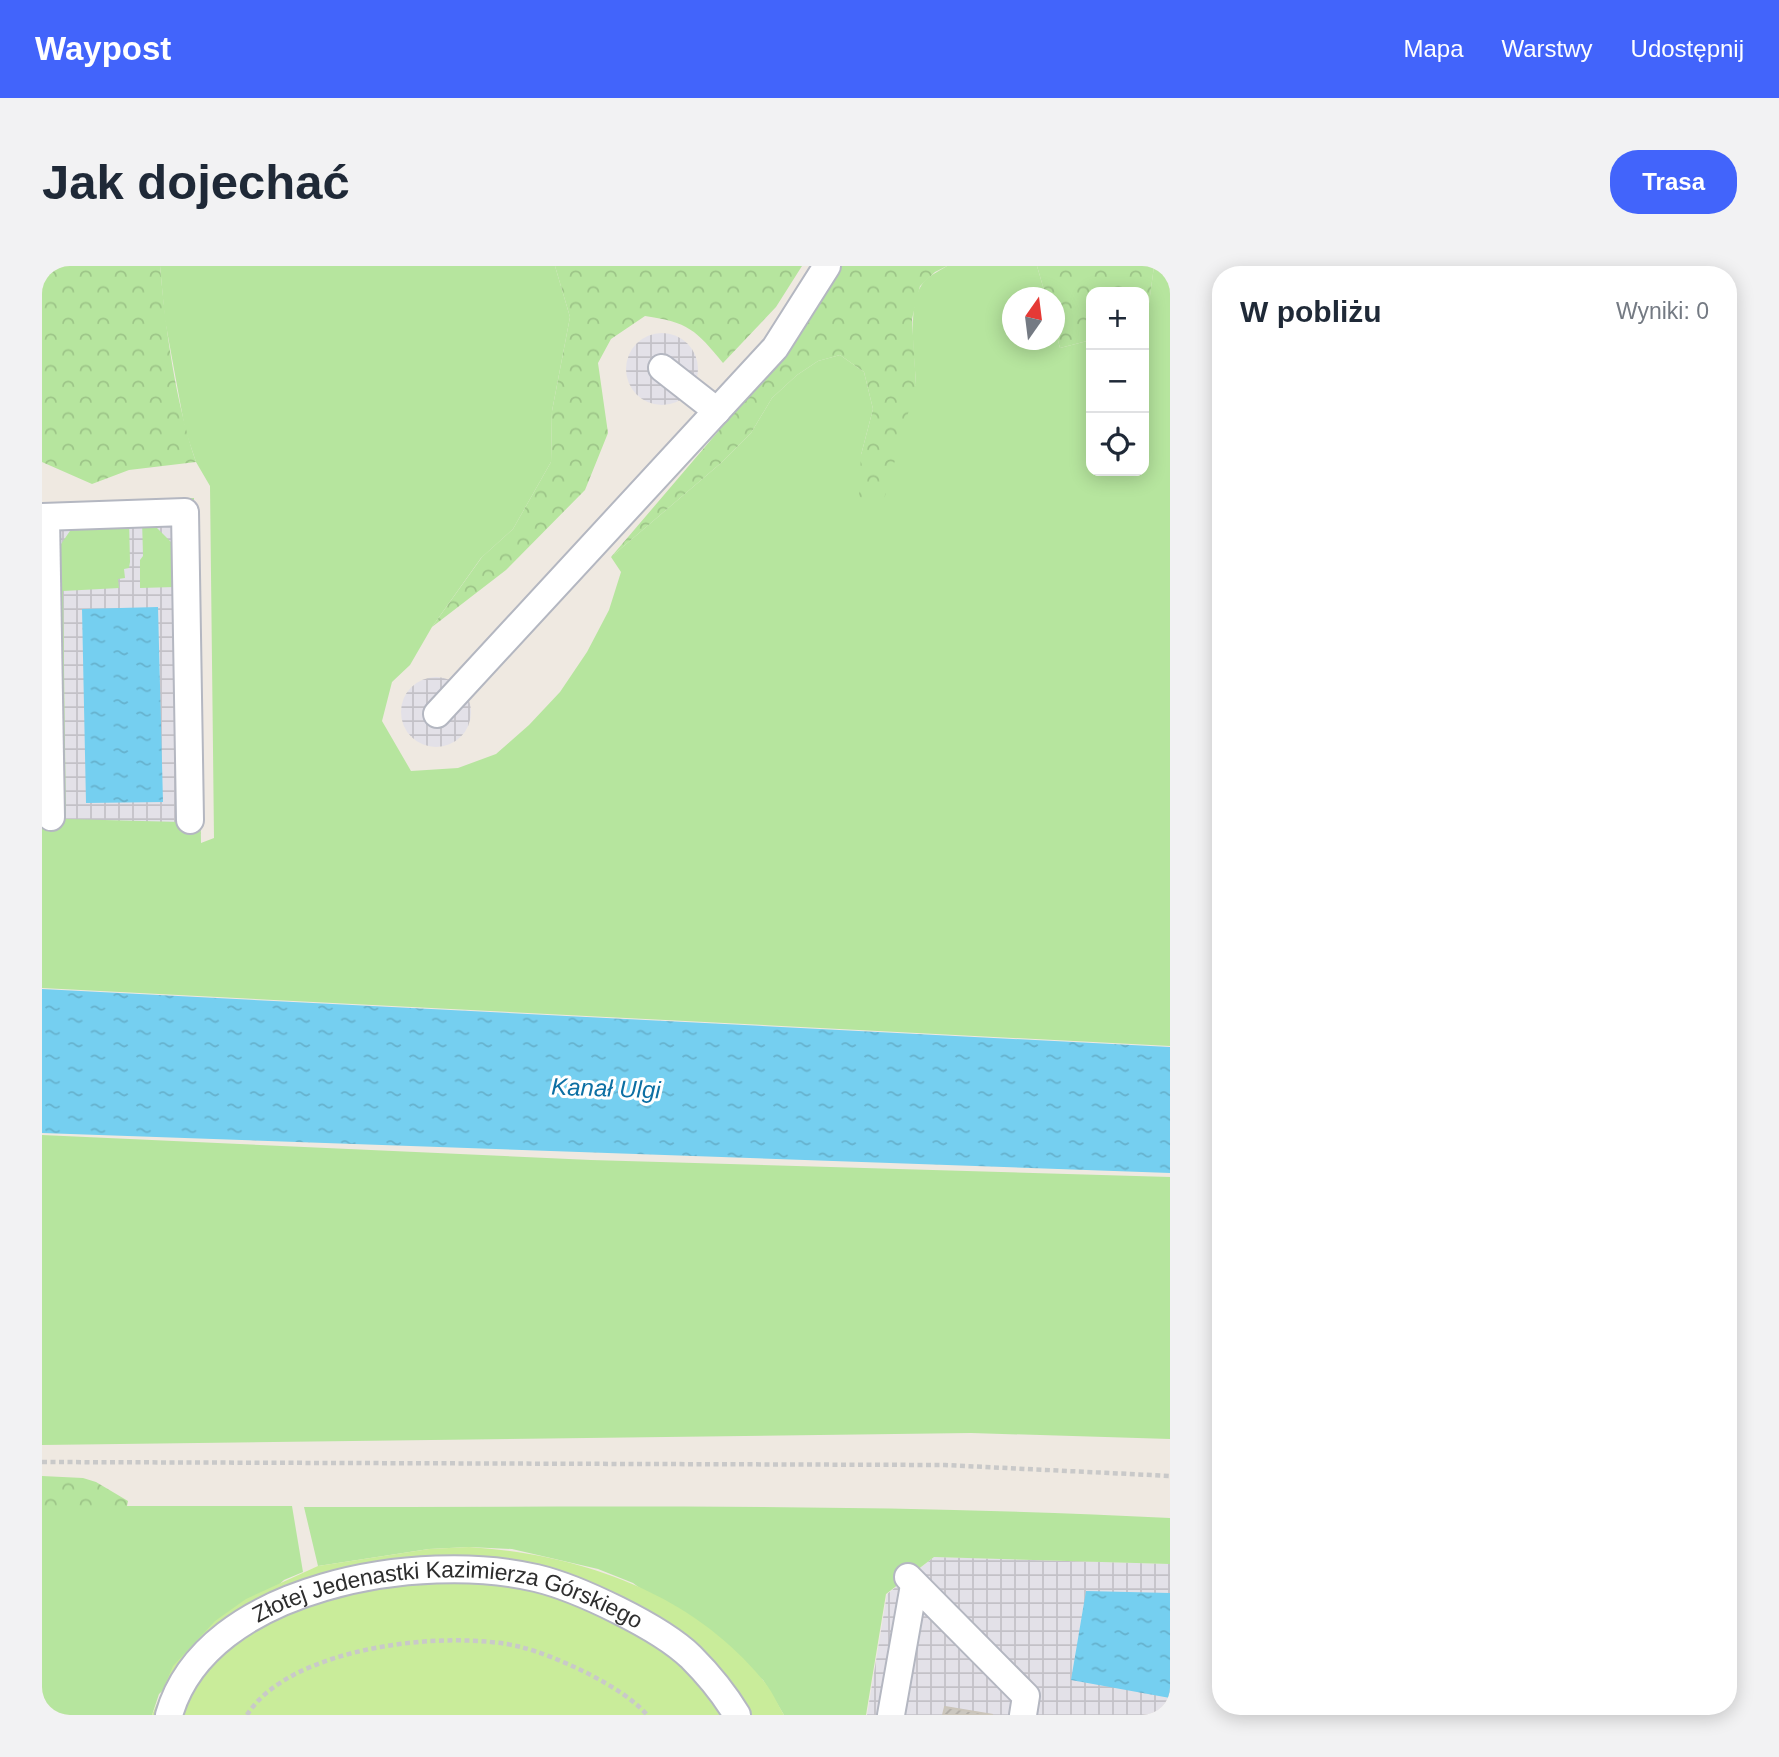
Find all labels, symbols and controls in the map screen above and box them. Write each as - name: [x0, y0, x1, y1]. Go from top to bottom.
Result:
- text: Waypost: [35, 30, 171, 67]
- text: Mapa: [1403, 35, 1463, 62]
- text: Warstwy: [1501, 35, 1593, 62]
- text: Udostępnij: [1631, 35, 1744, 62]
- button: Trasa: [1610, 150, 1737, 214]
- text: Jak dojechać: [42, 155, 350, 209]
- north arrow: [1002, 287, 1065, 350]
- map controls: [1086, 287, 1149, 476]
- button: +: [1086, 287, 1149, 350]
- text: W pobliżu: [1240, 295, 1382, 328]
- text: Wyniki: 0: [1616, 298, 1709, 324]
- button: −: [1086, 350, 1149, 413]
- button: locate: [1086, 413, 1149, 476]
- water label: Kanał Ulgi: [551, 1073, 662, 1103]
- text: Złotej Jedenastki Kazimierza Górskiego: [248, 1556, 647, 1634]
- street label: Złotej Jedenastki Kazimierza Górskiego: [246, 1609, 650, 1643]

